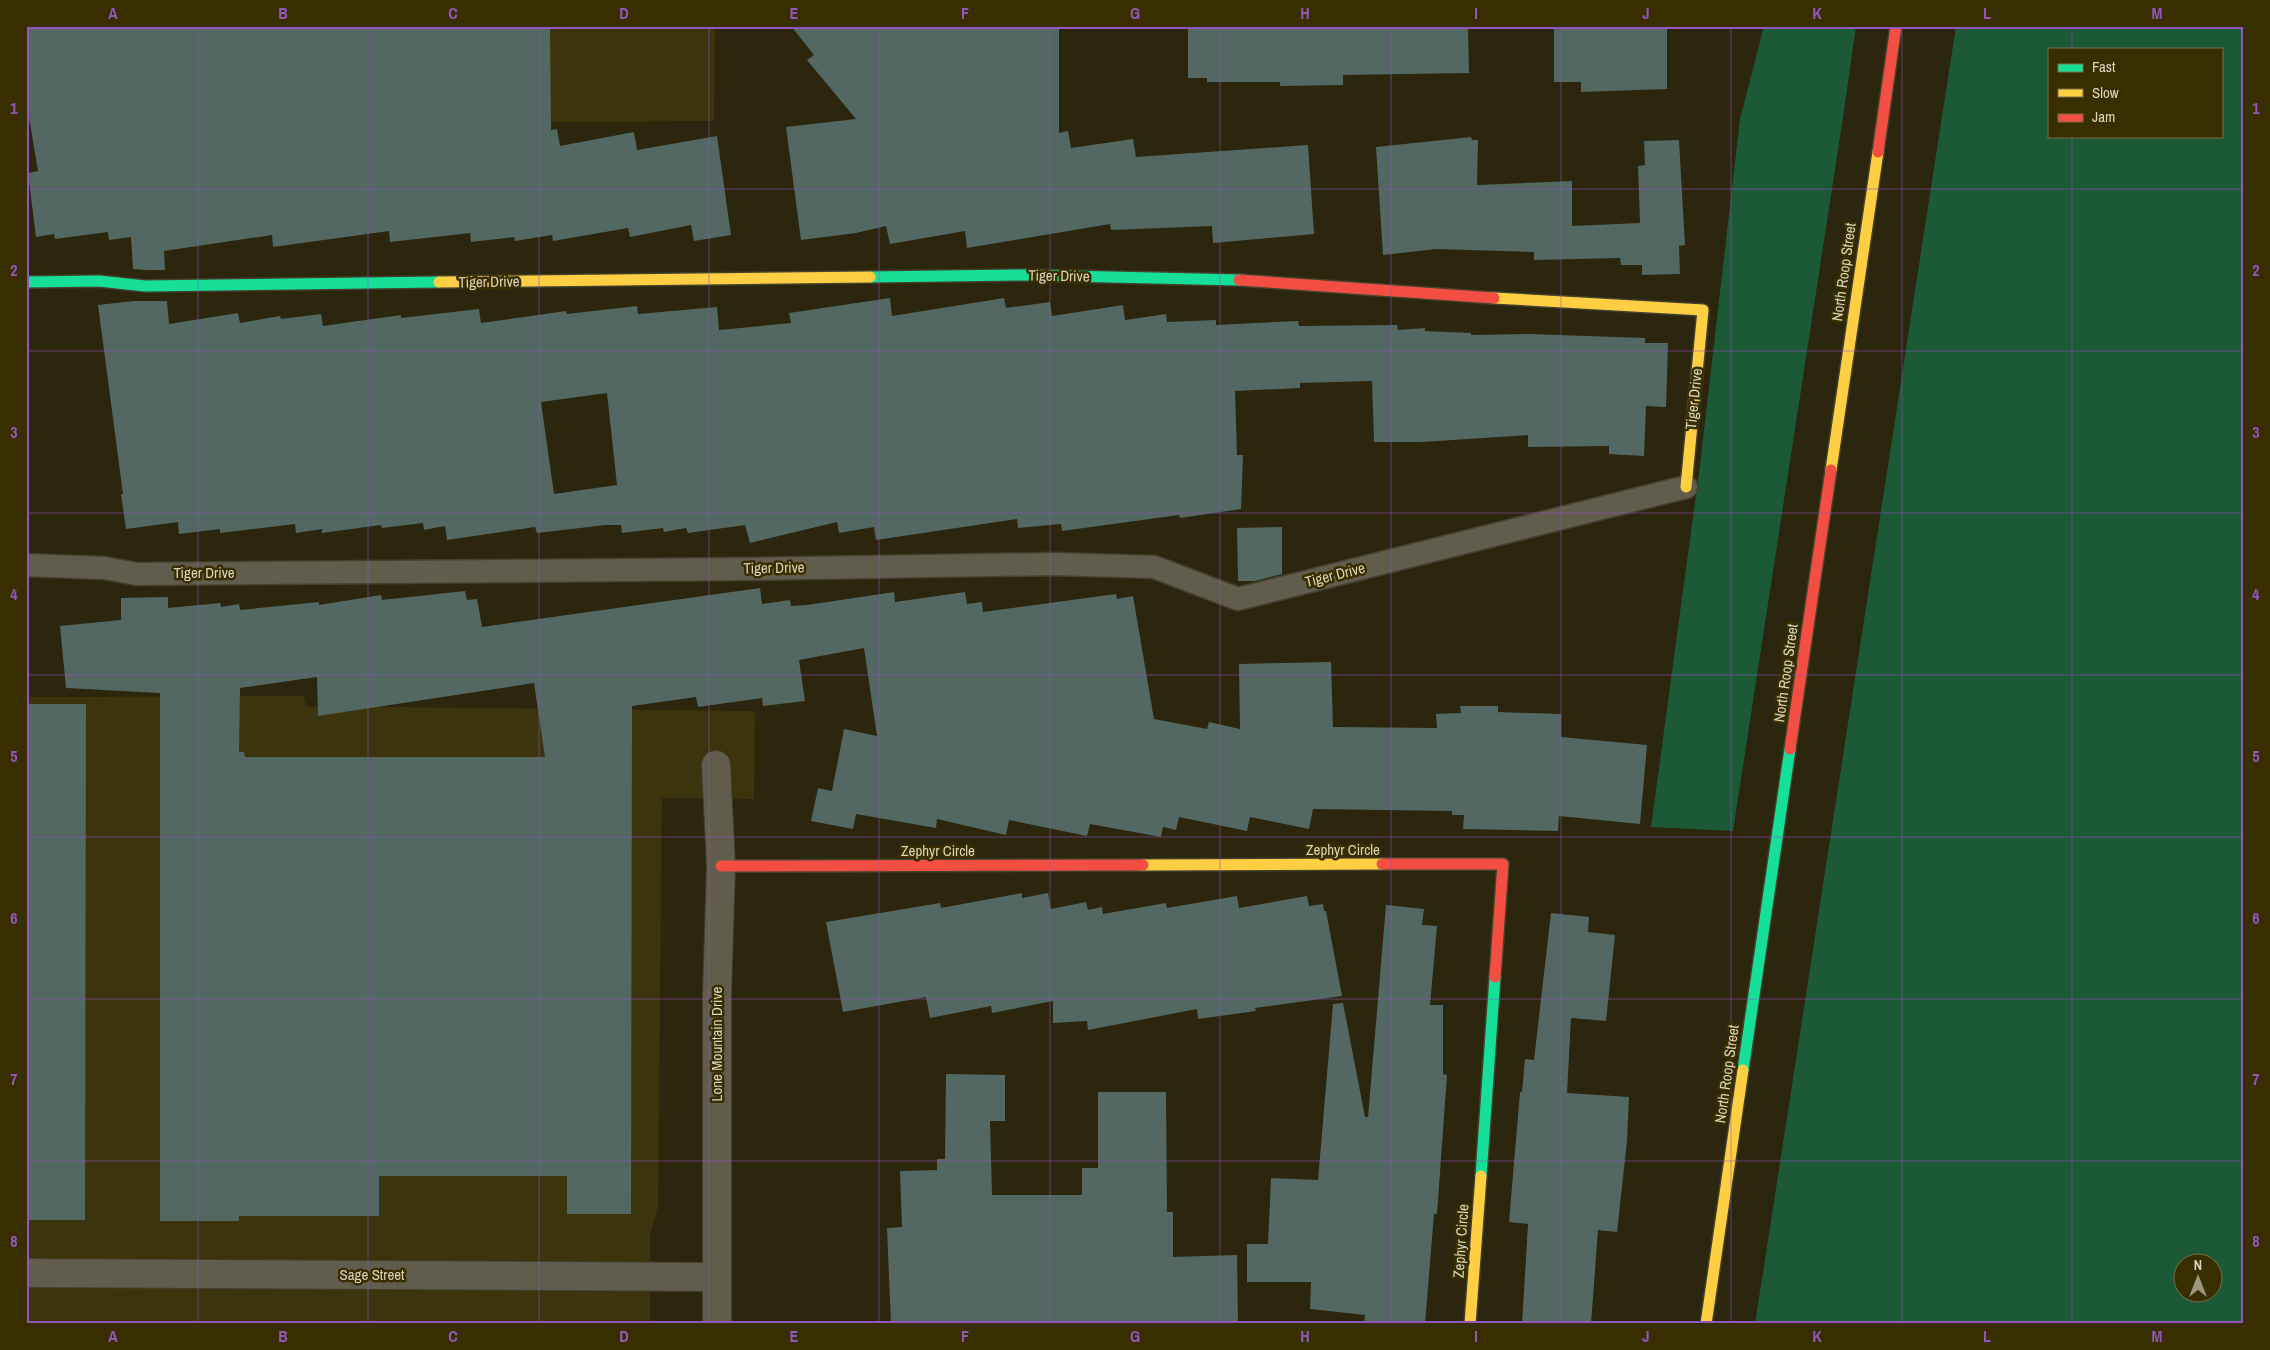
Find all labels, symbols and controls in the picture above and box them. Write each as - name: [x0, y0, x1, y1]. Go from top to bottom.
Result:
- text: A: [108, 2, 118, 24]
- text: B: [278, 2, 288, 24]
- text: C: [448, 2, 458, 24]
- text: D: [619, 2, 629, 24]
- text: E: [790, 2, 799, 24]
- text: F: [961, 2, 969, 24]
- text: G: [1130, 2, 1140, 24]
- text: H: [1300, 2, 1310, 24]
- text: I: [1474, 2, 1478, 24]
- text: J: [1642, 2, 1650, 24]
- text: K: [1812, 2, 1822, 24]
- text: L: [1983, 2, 1991, 24]
- text: M: [2152, 2, 2163, 24]
- legend: [2048, 48, 2222, 138]
- text: Fast: [2092, 56, 2116, 77]
- text: Slow: [2092, 82, 2119, 103]
- text: 1: [10, 97, 18, 119]
- text: 1: [2252, 97, 2260, 119]
- text: Jam: [2092, 106, 2115, 127]
- street label: North Roop Street: [1826, 221, 1861, 322]
- text: 2: [10, 259, 18, 281]
- text: 2: [2252, 259, 2260, 281]
- street label: Tiger Drive: [1028, 264, 1090, 287]
- street label: Tiger Drive: [458, 270, 520, 293]
- street label: Tiger Drive: [1680, 367, 1707, 431]
- text: 3: [10, 421, 18, 443]
- text: 3: [2252, 421, 2260, 443]
- street label: Tiger Drive: [743, 556, 805, 579]
- street label: Tiger Drive: [1303, 557, 1367, 592]
- street label: Tiger Drive: [173, 562, 235, 583]
- text: 4: [10, 583, 18, 605]
- text: 4: [2252, 583, 2260, 605]
- street label: North Roop Street: [1768, 622, 1803, 723]
- text: 5: [10, 745, 18, 767]
- text: 5: [2252, 745, 2260, 767]
- street label: Zephyr Circle: [1306, 839, 1380, 860]
- street label: Zephyr Circle: [901, 840, 975, 861]
- text: 6: [10, 907, 18, 929]
- text: 6: [2252, 907, 2260, 929]
- street label: Lone Mountain Drive: [706, 986, 727, 1101]
- street label: North Roop Street: [1709, 1023, 1744, 1124]
- text: 7: [10, 1068, 18, 1090]
- text: 7: [2252, 1068, 2260, 1090]
- street label: Zephyr Circle: [1447, 1203, 1474, 1279]
- text: 8: [10, 1230, 18, 1252]
- text: 8: [2252, 1230, 2260, 1252]
- north arrow: [2172, 1252, 2222, 1302]
- text: N: [2194, 1256, 2202, 1274]
- street label: Sage Street: [340, 1264, 405, 1285]
- text: A: [108, 1325, 118, 1347]
- text: B: [278, 1325, 288, 1347]
- text: C: [448, 1325, 458, 1347]
- text: D: [619, 1325, 629, 1347]
- text: E: [790, 1325, 799, 1347]
- text: F: [961, 1325, 969, 1347]
- text: G: [1130, 1325, 1140, 1347]
- text: H: [1300, 1325, 1310, 1347]
- text: I: [1474, 1325, 1478, 1347]
- text: J: [1642, 1325, 1650, 1347]
- text: K: [1812, 1325, 1822, 1347]
- text: L: [1983, 1325, 1991, 1347]
- text: M: [2152, 1325, 2163, 1347]

